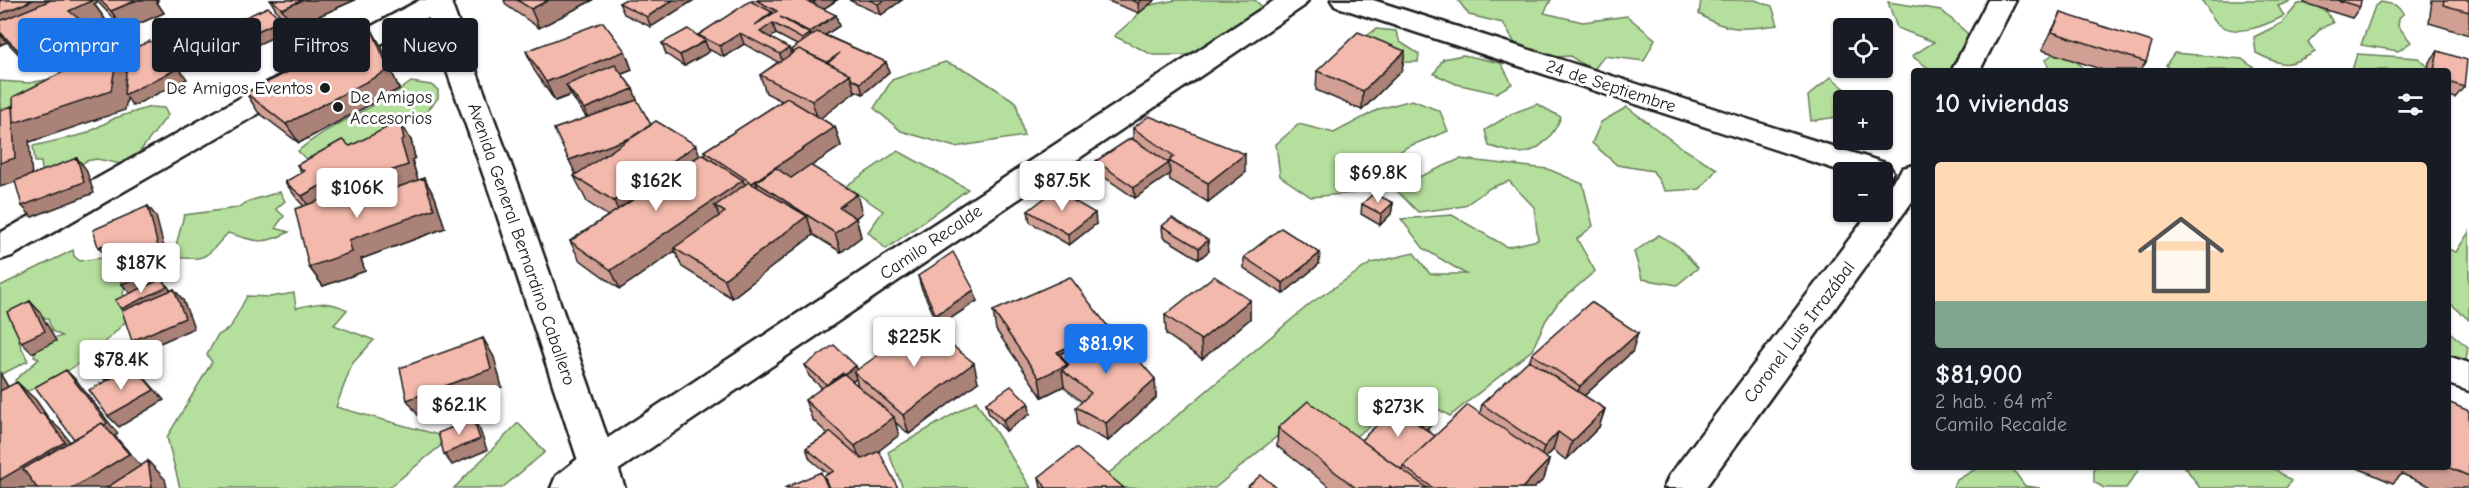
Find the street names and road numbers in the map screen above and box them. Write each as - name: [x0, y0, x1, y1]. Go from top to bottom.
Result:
- street label: 24 de Septiembre: [1543, 56, 1679, 117]
- street label: Avenida General Bernardino Caballero: [463, 100, 580, 388]
- street label: Camilo Recalde: [876, 200, 986, 284]
- street label: Coronel Luis Irrazábal: [1739, 258, 1859, 407]

